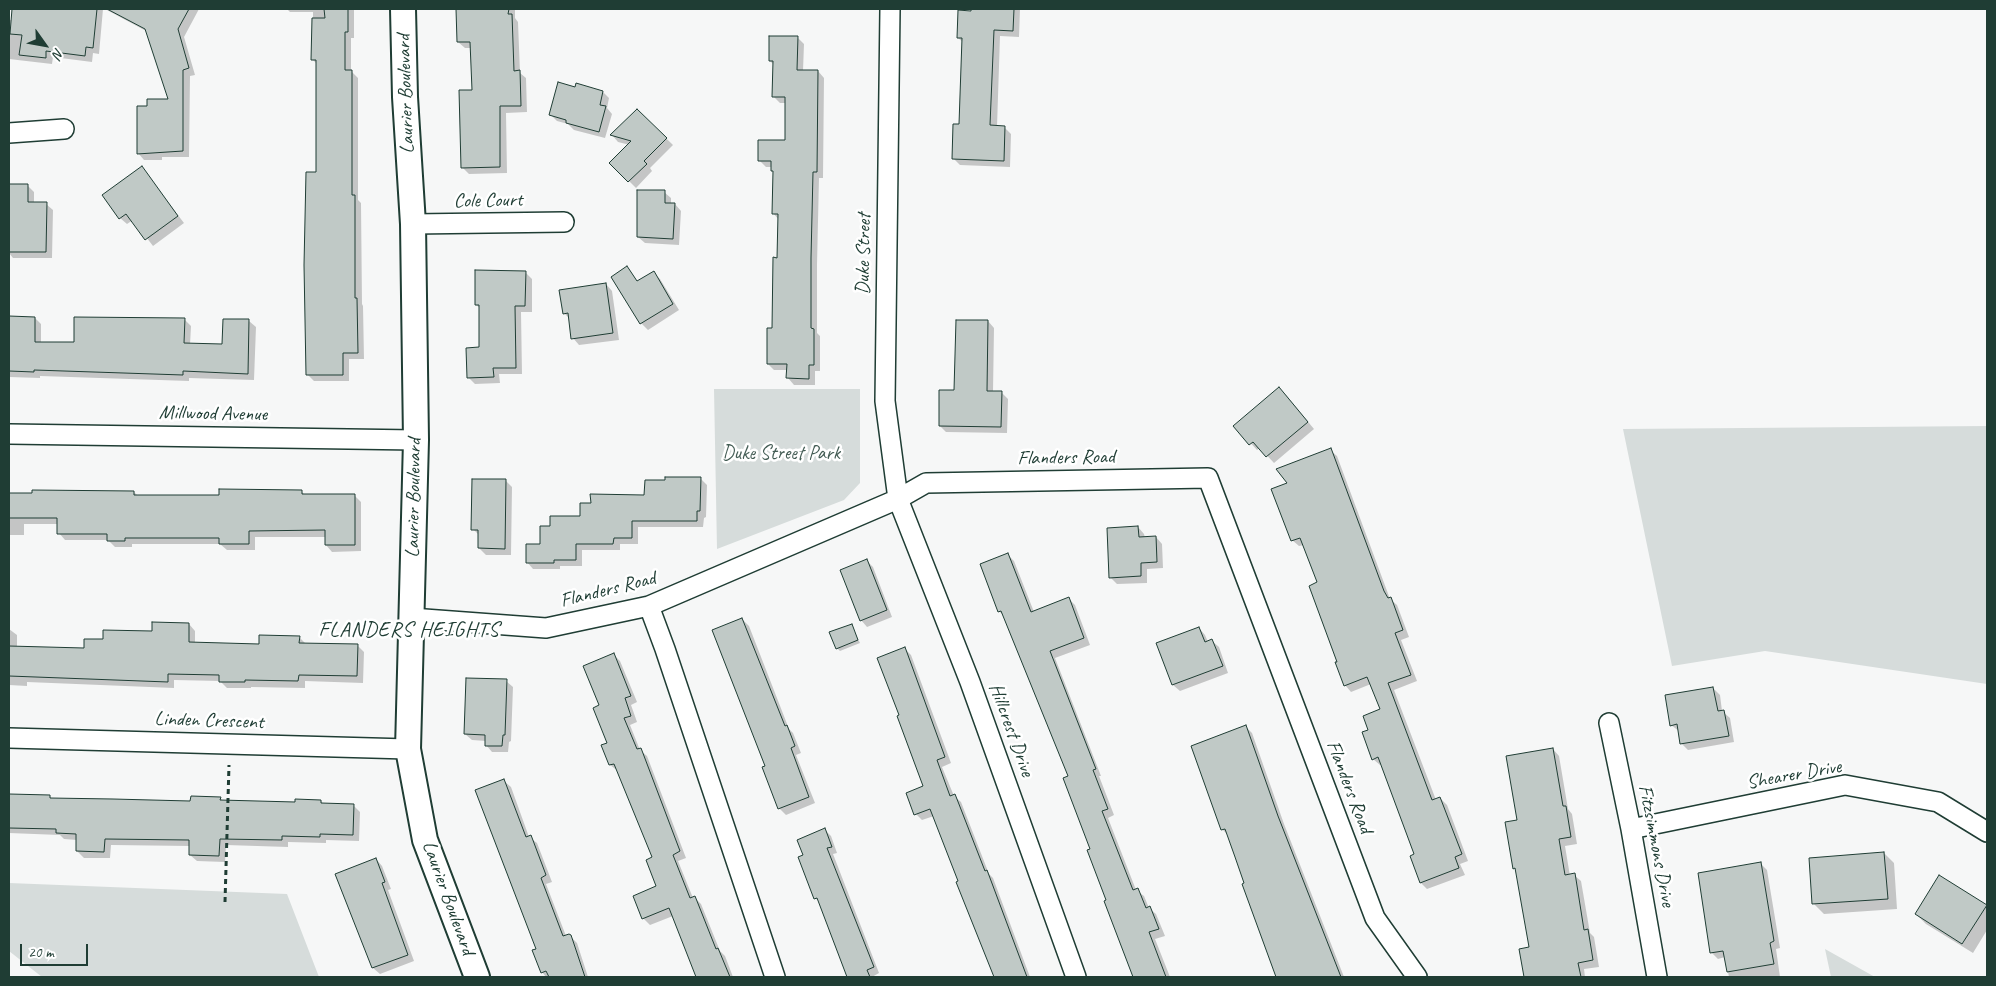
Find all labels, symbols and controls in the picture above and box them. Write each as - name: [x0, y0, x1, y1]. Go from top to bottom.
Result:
- north arrow: [20, 20, 70, 70]
- street label: Laurier Boulevard: [392, 34, 420, 154]
- text: N: [49, 45, 68, 61]
- street label: Cole Court: [453, 188, 523, 214]
- street label: Duke Street: [851, 213, 877, 295]
- street label: Millwood Avenue: [159, 401, 267, 427]
- street label: Laurier Boulevard: [401, 438, 427, 558]
- park label: Duke Street Park: [722, 442, 840, 466]
- street label: Flanders Road: [1017, 445, 1115, 471]
- street label: Flanders Road: [558, 567, 658, 613]
- district label: FLANDERS HEIGHTS: [318, 617, 500, 643]
- street label: Hillcrest Drive: [983, 680, 1039, 780]
- street label: Linden Crescent: [154, 707, 264, 735]
- street label: Flanders Road: [1320, 737, 1378, 837]
- street label: Shearer Drive: [1745, 755, 1843, 795]
- street label: Fitzsimmons Drive: [1632, 783, 1680, 909]
- street label: Laurier Boulevard: [416, 838, 480, 958]
- scale bar: [22, 934, 90, 966]
- text: 20 m: [28, 943, 54, 962]

